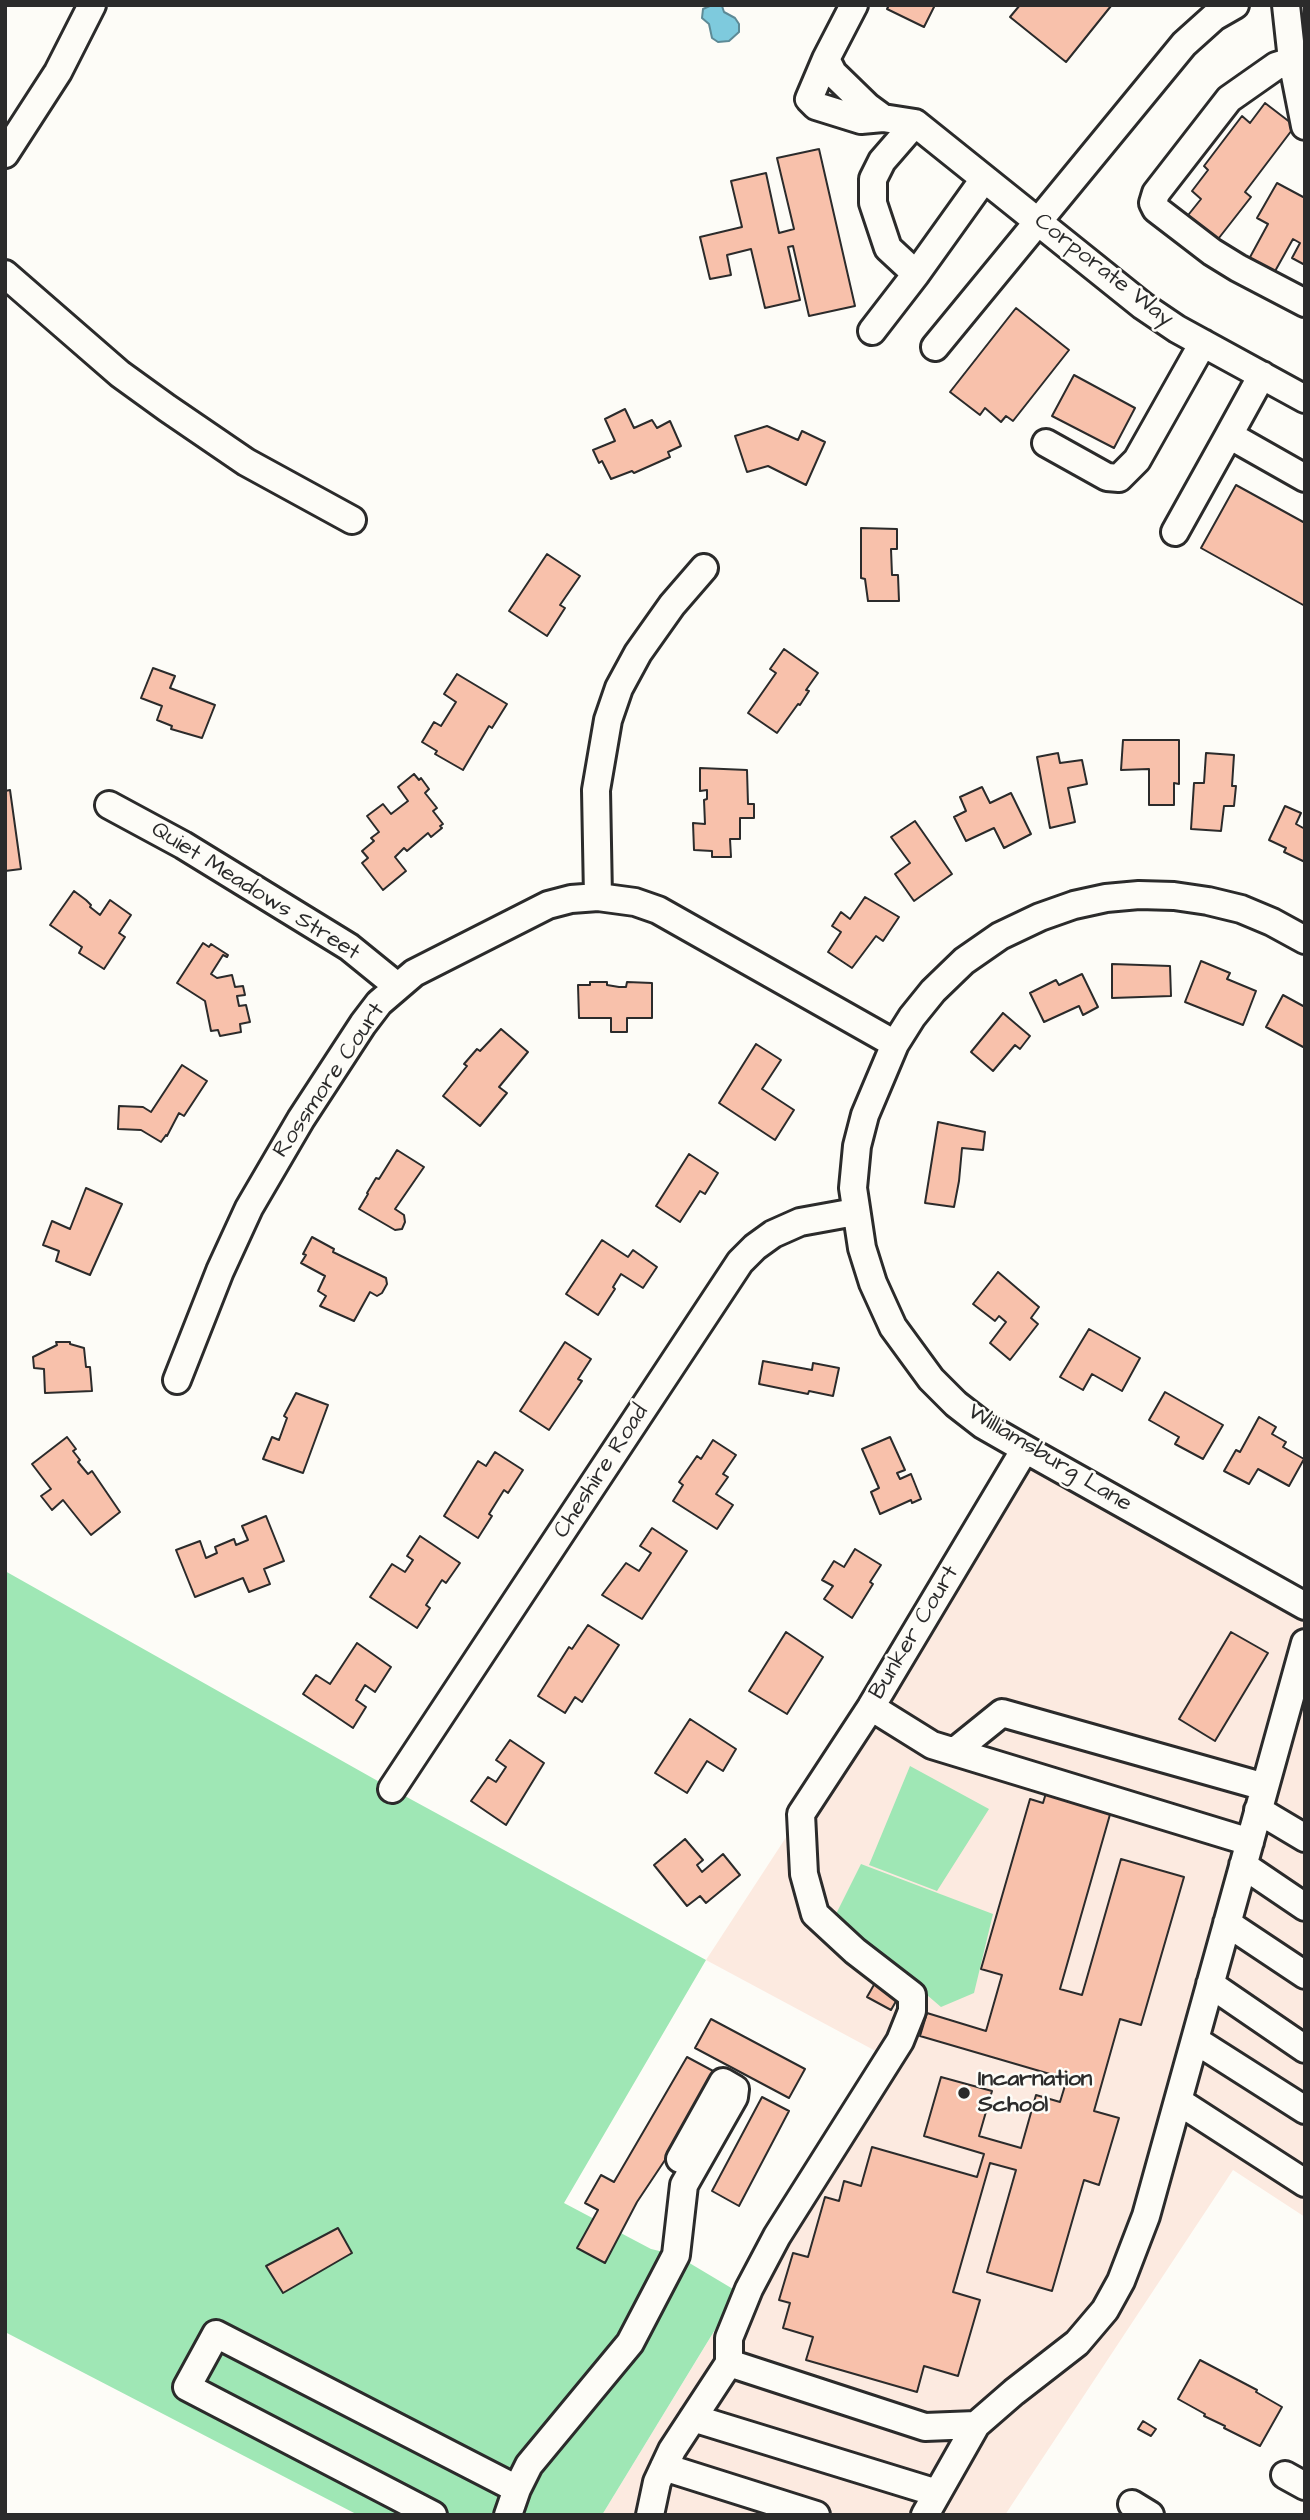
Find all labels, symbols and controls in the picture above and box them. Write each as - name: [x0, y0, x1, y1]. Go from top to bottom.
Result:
- street label: Corporate Way: [1028, 208, 1178, 334]
- street label: Quiet Meadows Street: [146, 817, 364, 967]
- street label: Rossmore Court: [268, 998, 392, 1164]
- street label: Williamsburg Lane: [962, 1399, 1136, 1519]
- street label: Cheshire Road: [549, 1400, 655, 1544]
- street label: Bunker Court: [864, 1561, 966, 1705]
- place label: Incarnation School: [978, 2066, 1092, 2120]
- marker: Incarnation School: [956, 2085, 972, 2101]

